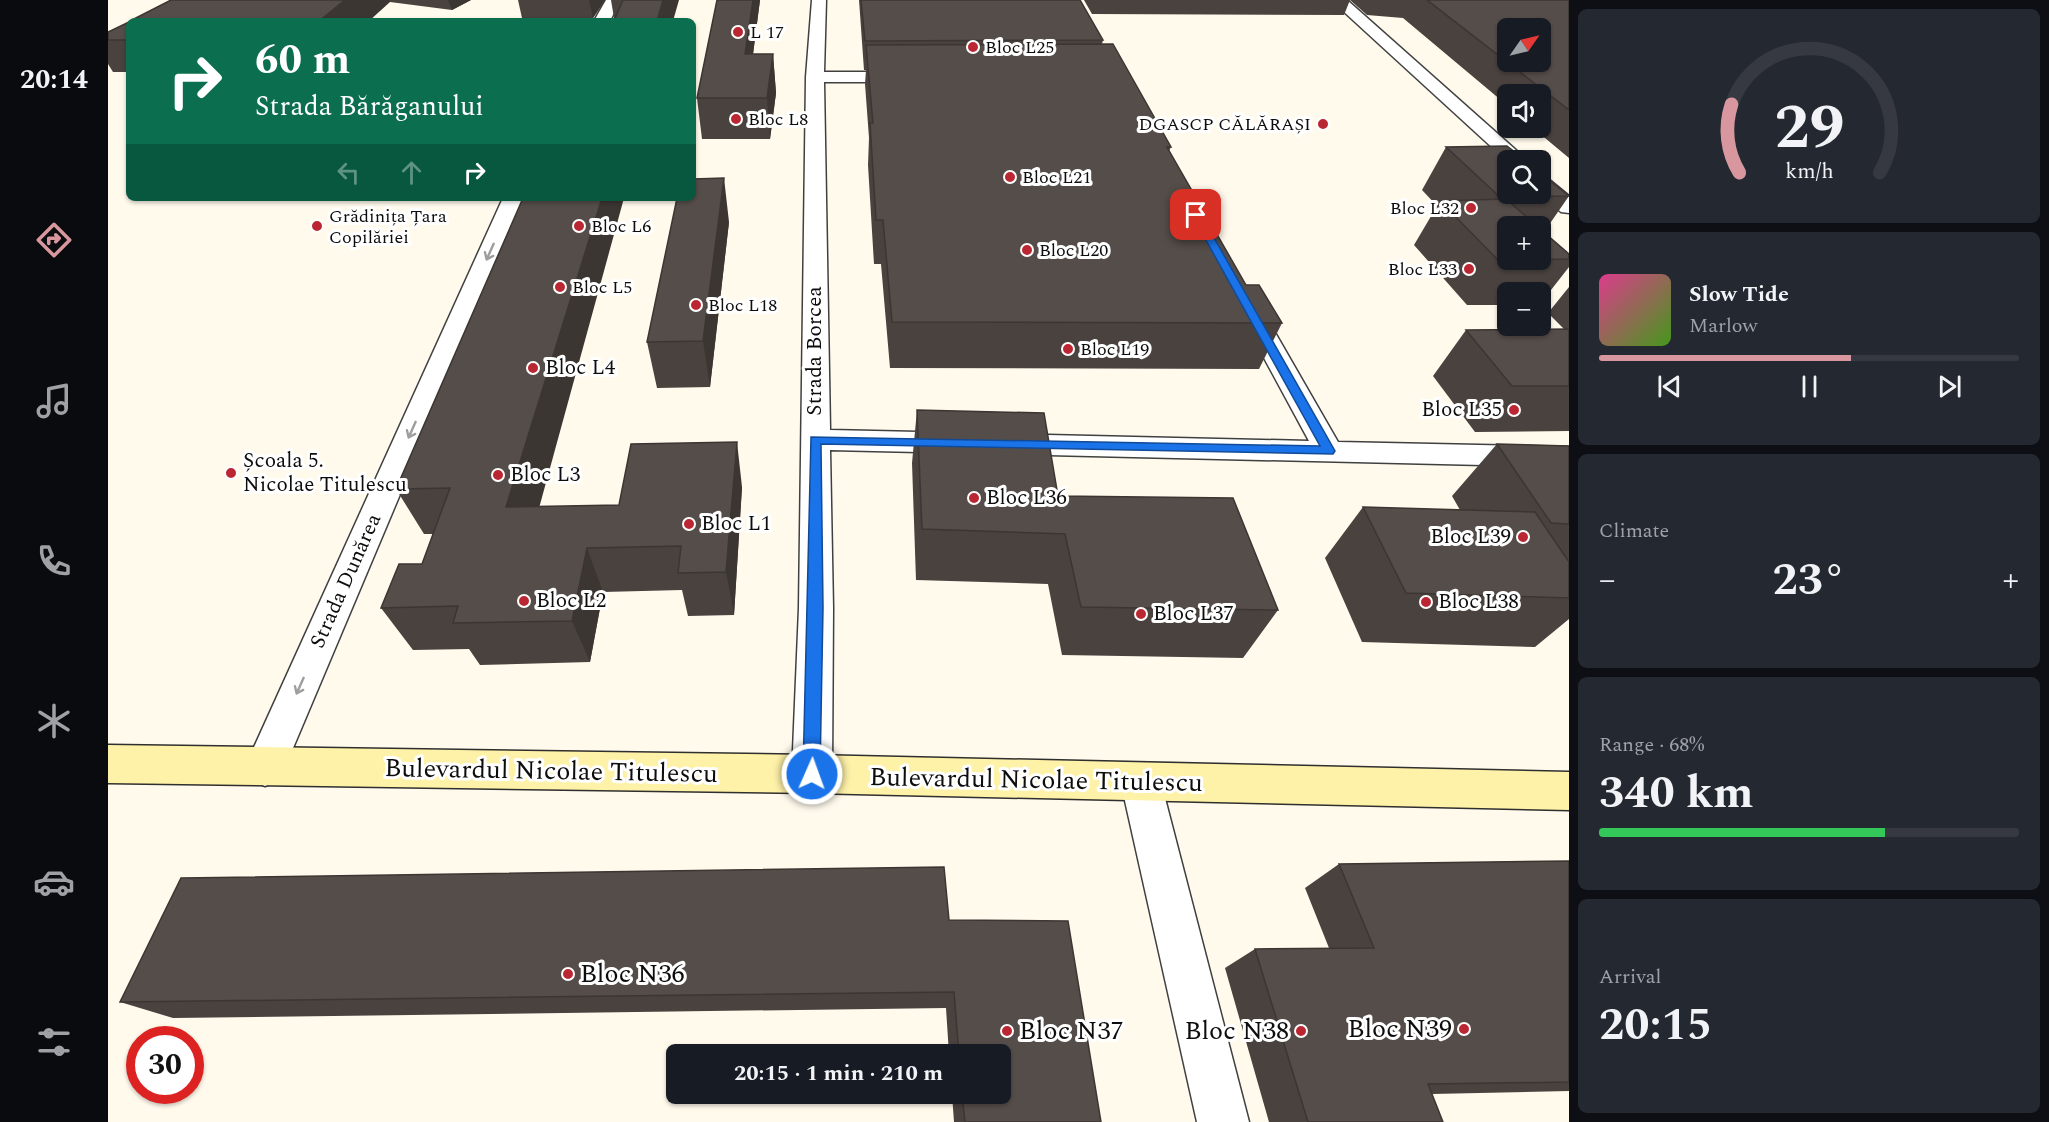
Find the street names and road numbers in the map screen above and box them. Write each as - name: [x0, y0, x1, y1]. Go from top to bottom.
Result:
- street label: Strada Borcea: [799, 286, 831, 416]
- street label: Strada Dunărea: [302, 508, 390, 653]
- street label: Bulevardul Nicolae Titulescu: [384, 748, 718, 794]
- street label: Bulevardul Nicolae Titulescu: [869, 757, 1203, 803]

